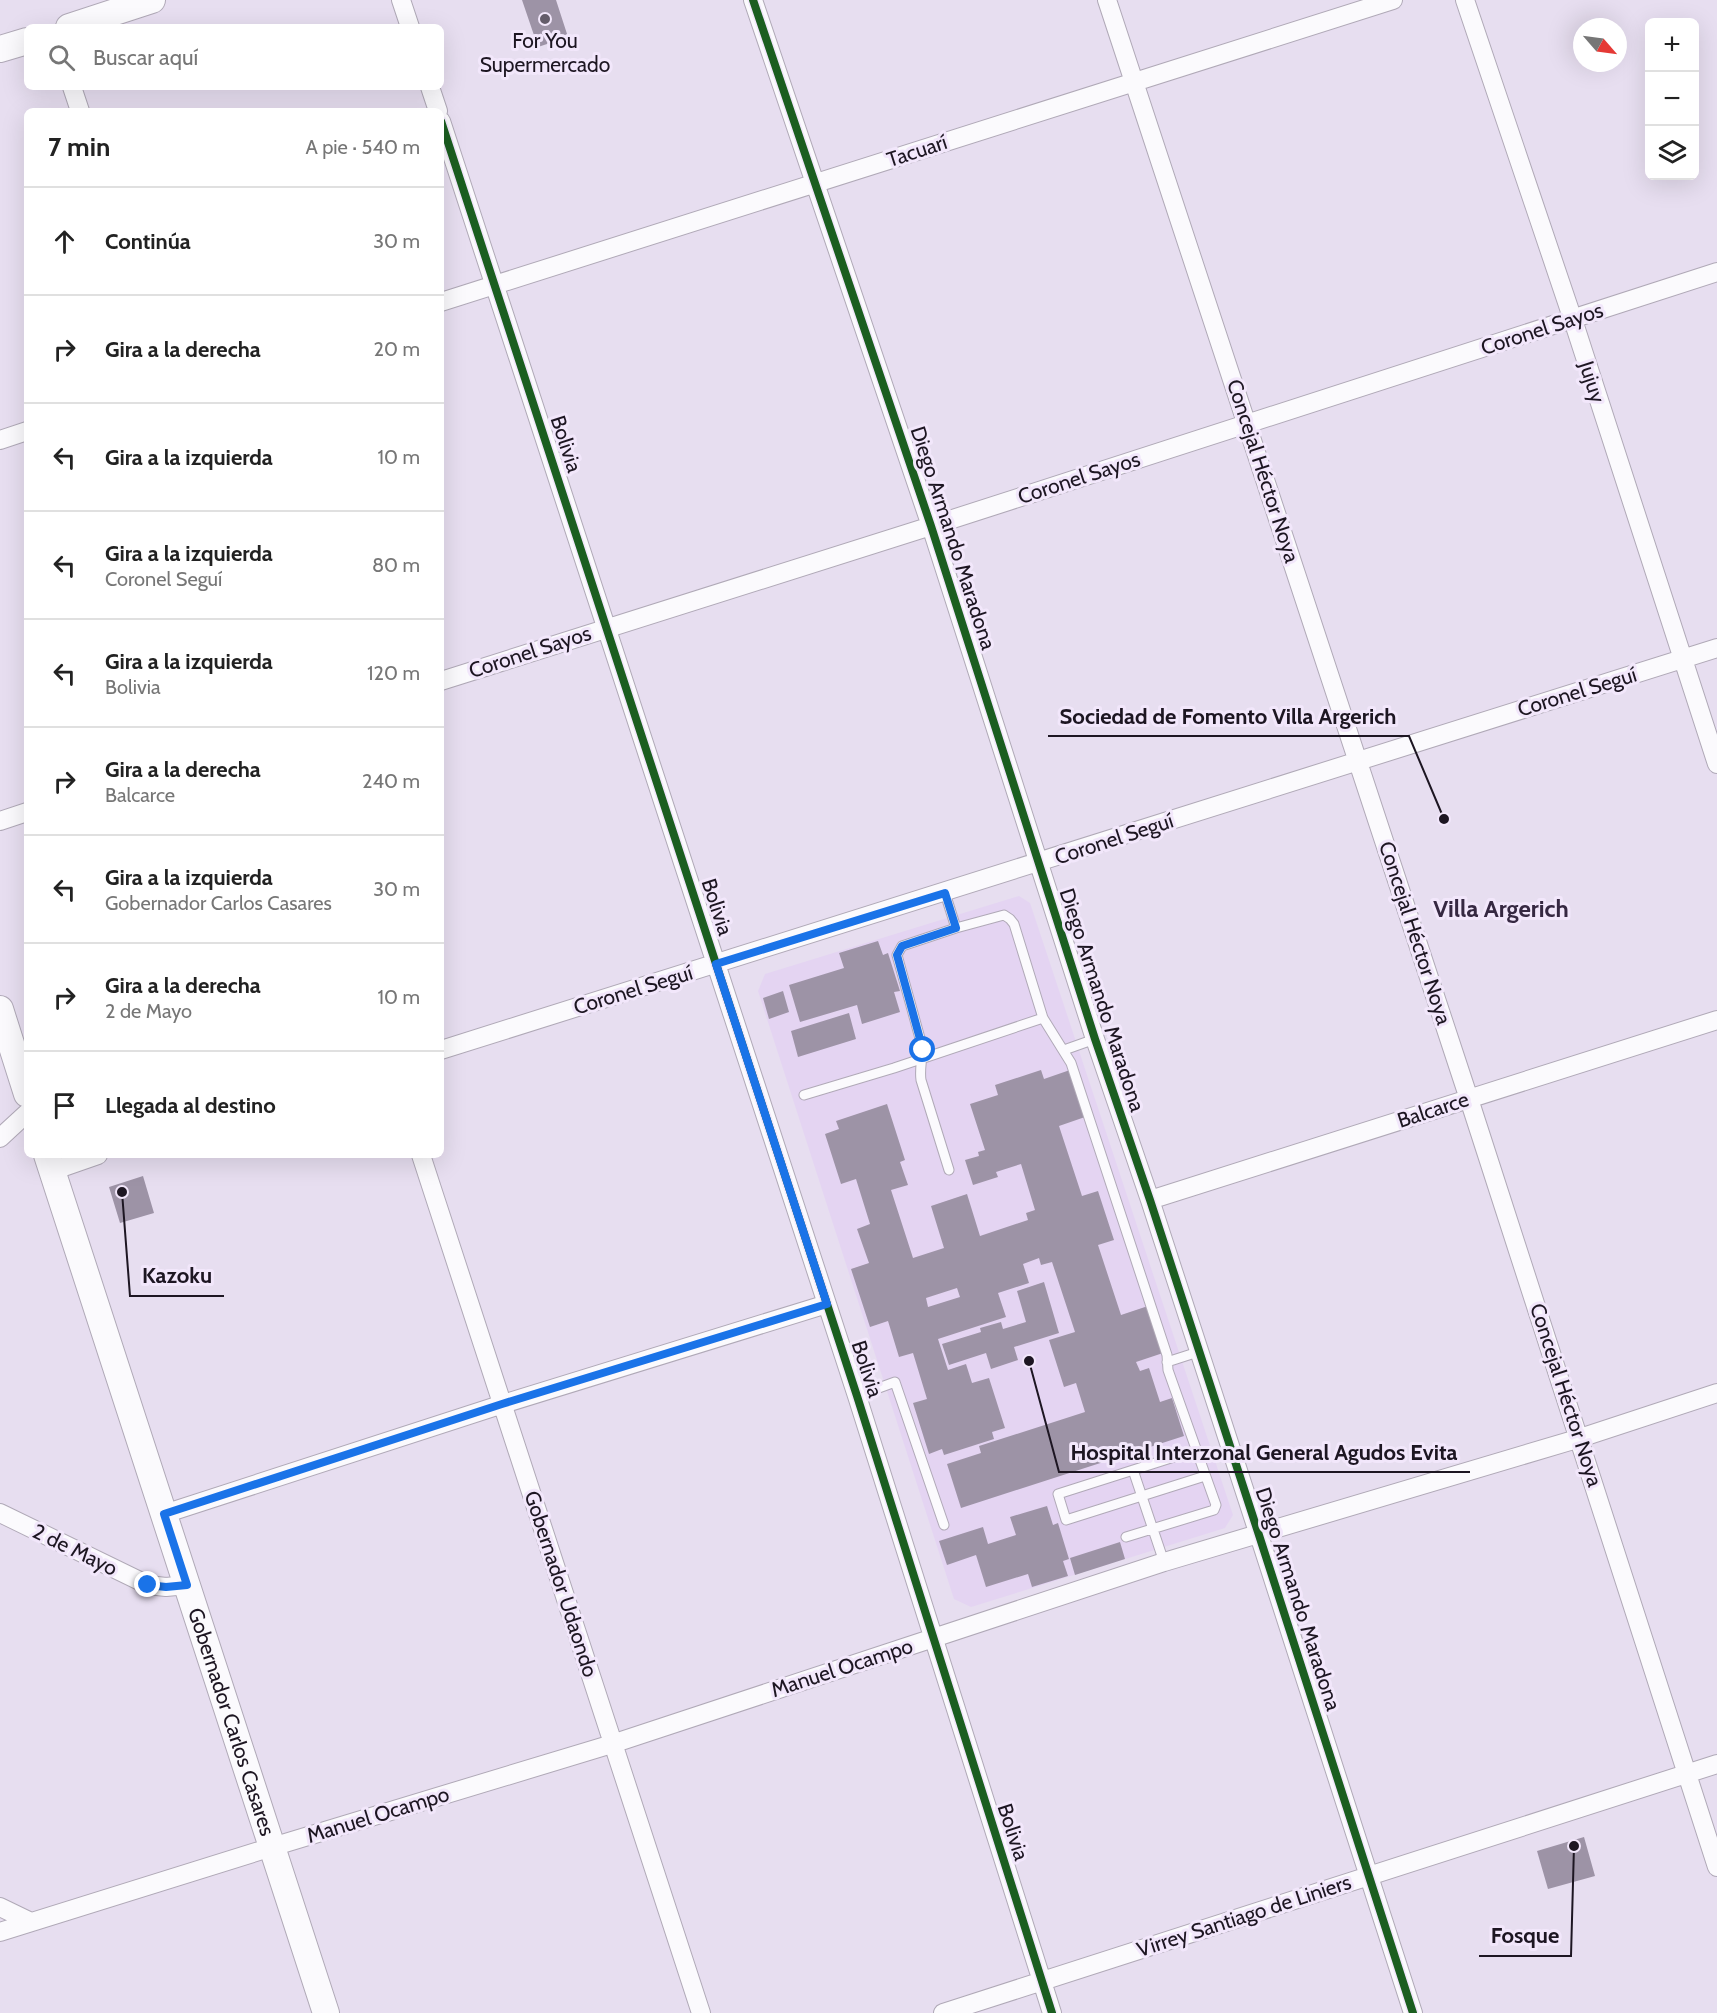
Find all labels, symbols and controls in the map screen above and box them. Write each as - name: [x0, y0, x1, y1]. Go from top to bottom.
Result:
- marker: For You Supermercado: [538, 12, 552, 26]
- north arrow: [1573, 18, 1627, 72]
- map controls: [1645, 18, 1699, 180]
- button: +: [1645, 18, 1699, 72]
- search box: [24, 24, 444, 90]
- place label: For You Supermercado: [480, 28, 610, 77]
- icon: search: [45, 41, 78, 74]
- text: Buscar aquí: [93, 44, 198, 71]
- button: −: [1645, 72, 1699, 126]
- button: layers: [1645, 126, 1699, 180]
- street label: Tacuarí: [884, 129, 951, 172]
- text: 7 min: [48, 131, 110, 163]
- text: A pie · 540 m: [305, 135, 420, 159]
- icon: ahead: [48, 225, 81, 258]
- text: Continúa: [105, 228, 191, 255]
- text: 30 m: [373, 229, 420, 253]
- street label: Coronel Sayos: [1478, 297, 1606, 360]
- icon: right: [48, 333, 81, 366]
- text: Gira a la derecha: [105, 336, 261, 363]
- text: 20 m: [374, 337, 420, 361]
- street label: Jujuy: [1573, 357, 1611, 406]
- street label: Concejal Héctor Noya: [1221, 376, 1305, 566]
- street label: Bolivia: [546, 412, 587, 475]
- street label: Diego Armando Maradona: [906, 423, 1001, 653]
- icon: left: [48, 441, 81, 474]
- text: Gira a la izquierda: [105, 444, 273, 471]
- text: 10 m: [377, 445, 420, 469]
- street label: Coronel Sayos: [1015, 446, 1143, 509]
- text: Gira a la izquierda: [105, 540, 273, 567]
- icon: left: [48, 549, 81, 582]
- text: 80 m: [372, 553, 420, 577]
- text: Coronel Seguí: [105, 567, 222, 591]
- street label: Coronel Sayos: [466, 620, 594, 683]
- text: Gira a la izquierda: [105, 648, 273, 675]
- icon: left: [48, 657, 81, 690]
- text: 120 m: [367, 661, 420, 685]
- street label: Coronel Seguí: [1514, 661, 1640, 721]
- text: Bolivia: [105, 675, 161, 699]
- callout: Sociedad de Fomento Villa Argerich: [1048, 696, 1409, 736]
- text: Sociedad de Fomento Villa Argerich: [1060, 703, 1396, 730]
- text: Gira a la derecha: [105, 756, 261, 783]
- icon: right: [48, 765, 81, 798]
- text: 240 m: [362, 769, 420, 793]
- text: Balcarce: [105, 783, 175, 807]
- street label: Coronel Seguí: [1051, 807, 1177, 869]
- street label: Concejal Héctor Noya: [1373, 838, 1457, 1028]
- text: Gira a la izquierda: [105, 864, 273, 891]
- icon: left: [48, 873, 81, 906]
- street label: Bolivia: [697, 875, 738, 938]
- text: 30 m: [373, 877, 420, 901]
- street label: Diego Armando Maradona: [1055, 885, 1150, 1115]
- text: Gobernador Carlos Casares: [105, 891, 332, 915]
- district label: Villa Argerich: [1433, 894, 1569, 923]
- street label: Coronel Seguí: [570, 959, 696, 1019]
- text: Gira a la derecha: [105, 972, 261, 999]
- icon: right: [48, 981, 81, 1014]
- text: 10 m: [377, 985, 420, 1009]
- text: 2 de Mayo: [105, 999, 192, 1023]
- route start: [909, 1036, 935, 1062]
- street label: Balcarce: [1394, 1086, 1472, 1133]
- icon: arrive: [48, 1089, 81, 1122]
- text: Llegada al destino: [105, 1092, 276, 1119]
- callout: Kazoku: [130, 1256, 224, 1296]
- text: Kazoku: [142, 1262, 212, 1289]
- street label: Concejal Héctor Noya: [1524, 1300, 1608, 1490]
- street label: Bolivia: [847, 1337, 888, 1400]
- callout: Hospital Interzonal General Agudos Evita: [1059, 1432, 1470, 1472]
- text: Hospital Interzonal General Agudos Evita: [1071, 1439, 1457, 1466]
- street label: Diego Armando Maradona: [1251, 1484, 1346, 1714]
- street label: Gobernador Udaondo: [520, 1488, 603, 1680]
- street label: 2 de Mayo: [29, 1518, 122, 1581]
- route end: [134, 1571, 160, 1597]
- street label: Gobernador Carlos Casares: [183, 1604, 281, 1839]
- street label: Manuel Ocampo: [768, 1633, 916, 1702]
- street label: Manuel Ocampo: [304, 1781, 452, 1848]
- street label: Bolivia: [993, 1800, 1034, 1863]
- street label: Virrey Santiago de Liniers: [1134, 1869, 1354, 1962]
- callout: Fosque: [1479, 1916, 1571, 1956]
- text: Fosque: [1491, 1922, 1559, 1949]

